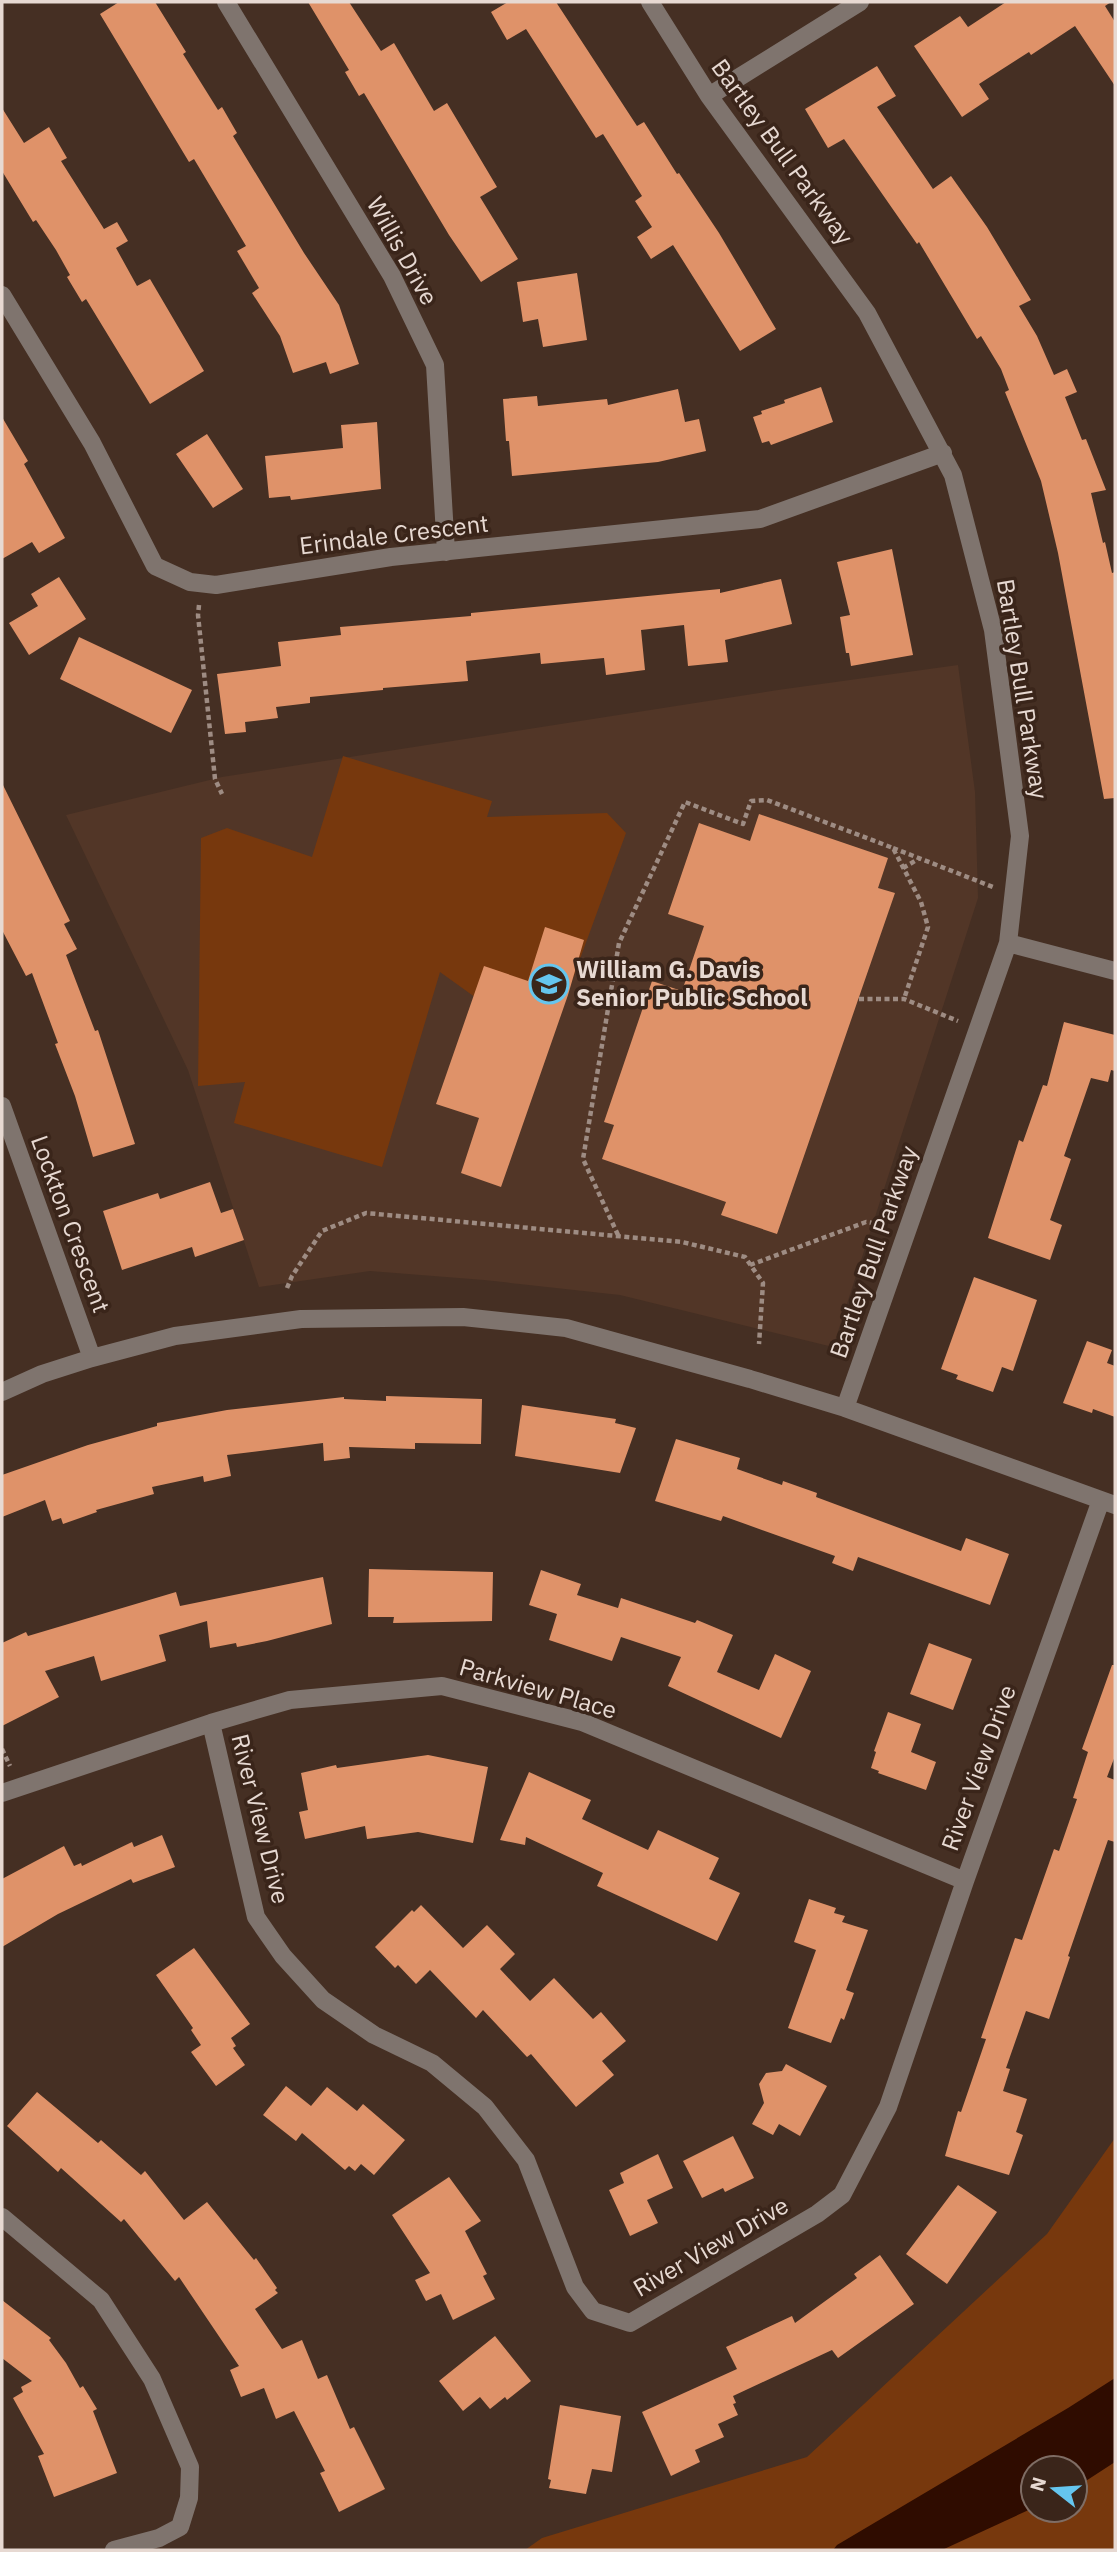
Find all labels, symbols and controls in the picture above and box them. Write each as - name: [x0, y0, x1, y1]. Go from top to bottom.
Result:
- street label: Bartley Bull Parkway: [704, 52, 861, 251]
- street label: Willis Drive: [360, 191, 446, 310]
- street label: Erindale Crescent: [298, 507, 490, 561]
- street label: Bartley Bull Parkway: [990, 576, 1056, 801]
- place label: William G. Davis Senior Public School: [576, 953, 807, 1013]
- school or university icon: William G. Davis Senior Public School: [528, 963, 570, 1005]
- street label: Lockton Crescent: [24, 1131, 118, 1317]
- street label: Bartley Bull Parkway: [822, 1141, 924, 1362]
- street label: Parkview Place: [456, 1650, 621, 1726]
- street label: River View Drive: [933, 1680, 1023, 1855]
- street label: River View Drive: [224, 1730, 298, 1907]
- street label: River View Drive: [627, 2189, 794, 2304]
- north arrow: [1019, 2454, 1089, 2524]
- text: N: [1024, 2474, 1051, 2494]

